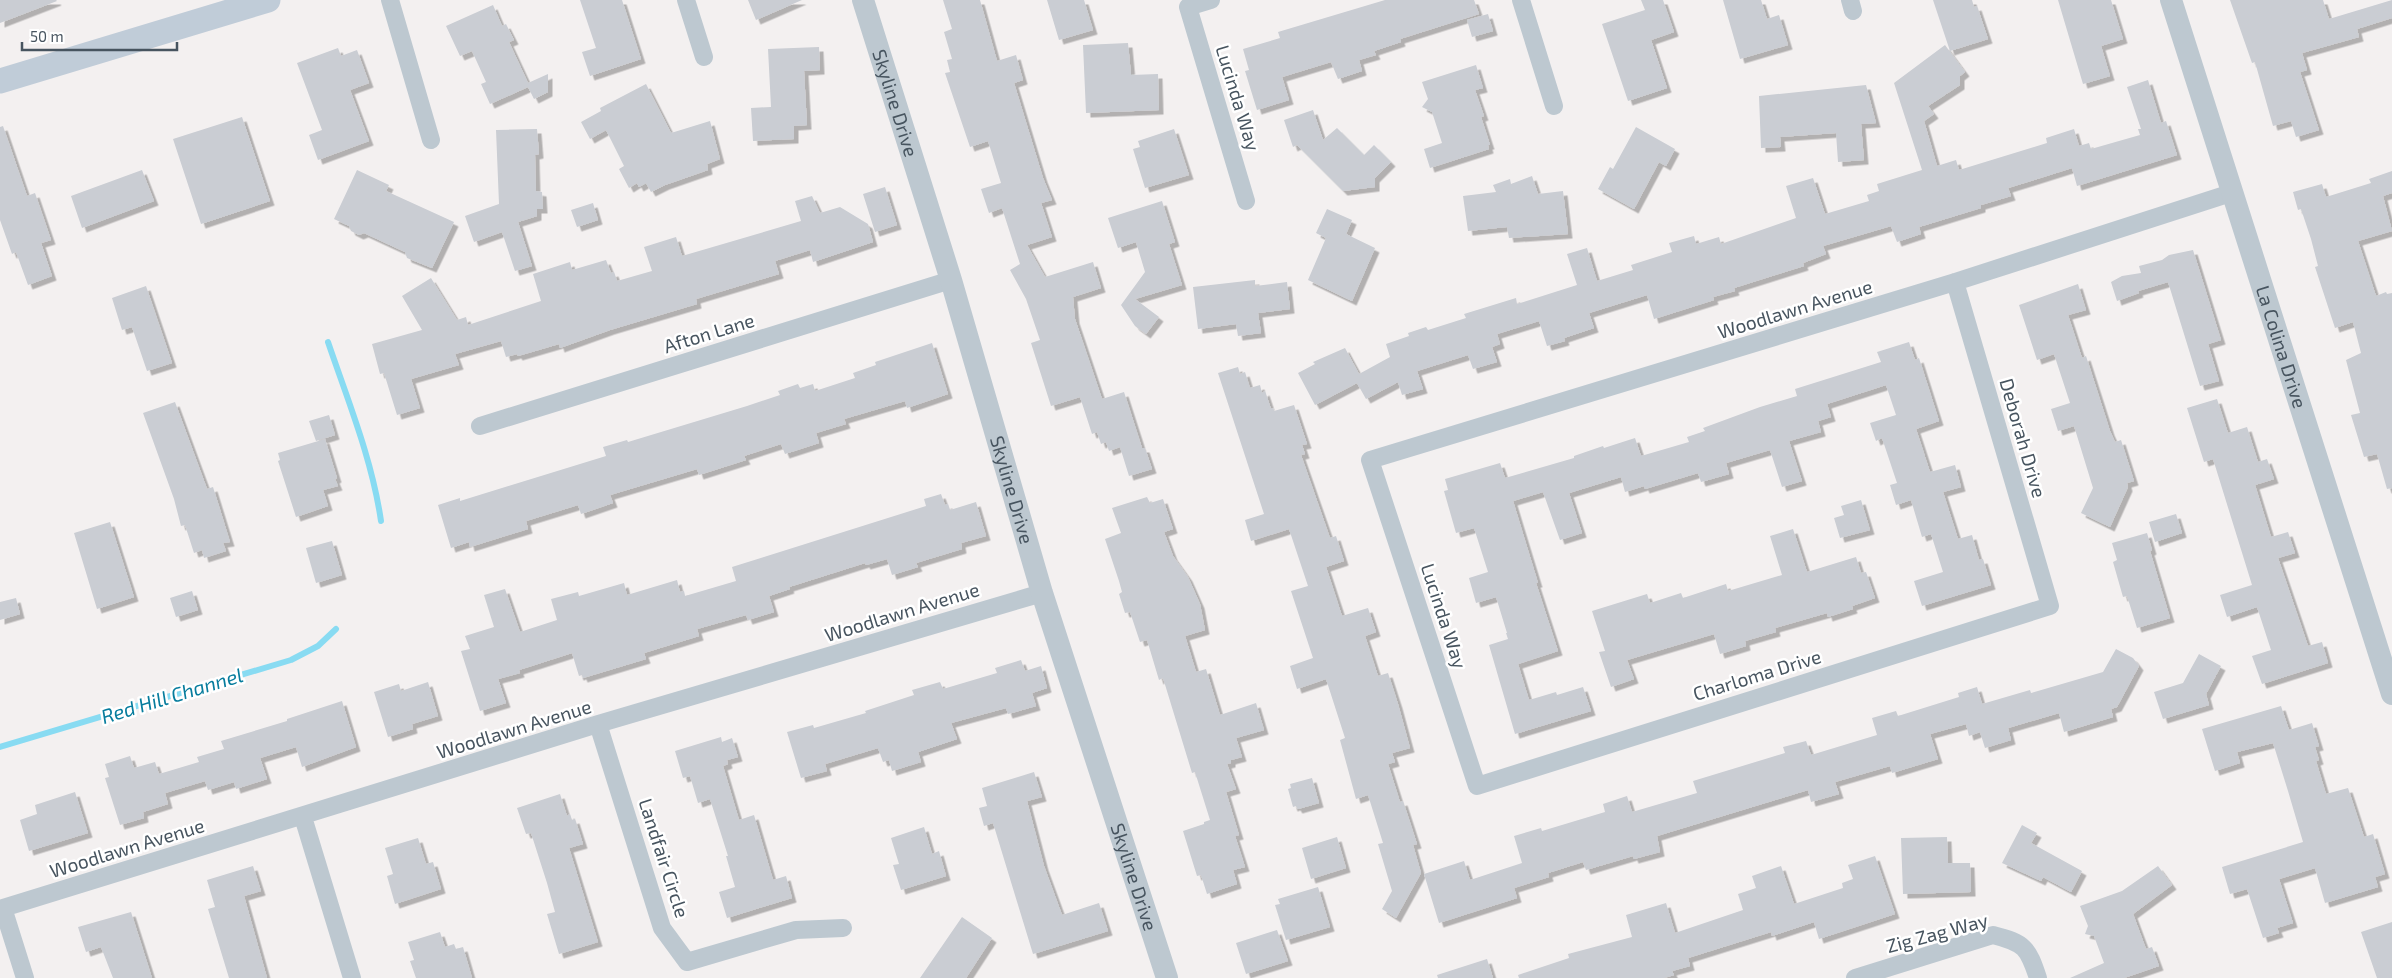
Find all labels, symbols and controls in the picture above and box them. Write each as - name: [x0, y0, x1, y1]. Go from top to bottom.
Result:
- scale bar: [22, 20, 178, 52]
- text: 50 m: [30, 27, 64, 45]
- street label: Lucinda Way: [1212, 42, 1265, 153]
- street label: Skyline Drive: [868, 46, 924, 159]
- street label: Woodlawn Avenue: [1715, 274, 1875, 343]
- street label: La Colina Drive: [2252, 283, 2312, 411]
- street label: Afton Lane: [661, 308, 757, 357]
- street label: Deborah Drive: [1995, 376, 2051, 500]
- street label: Skyline Drive: [986, 433, 1039, 546]
- street label: Lucinda Way: [1417, 560, 1472, 671]
- street label: Woodlawn Avenue: [822, 577, 982, 646]
- street label: Charloma Drive: [1690, 644, 1824, 705]
- water label: Red Hill Channel: [98, 662, 245, 728]
- street label: Woodlawn Avenue: [434, 694, 594, 763]
- street label: Landfair Circle: [634, 795, 695, 920]
- street label: Woodlawn Avenue: [47, 813, 207, 882]
- street label: Skyline Drive: [1107, 820, 1163, 933]
- street label: Zig Zag Way: [1883, 908, 1990, 957]

